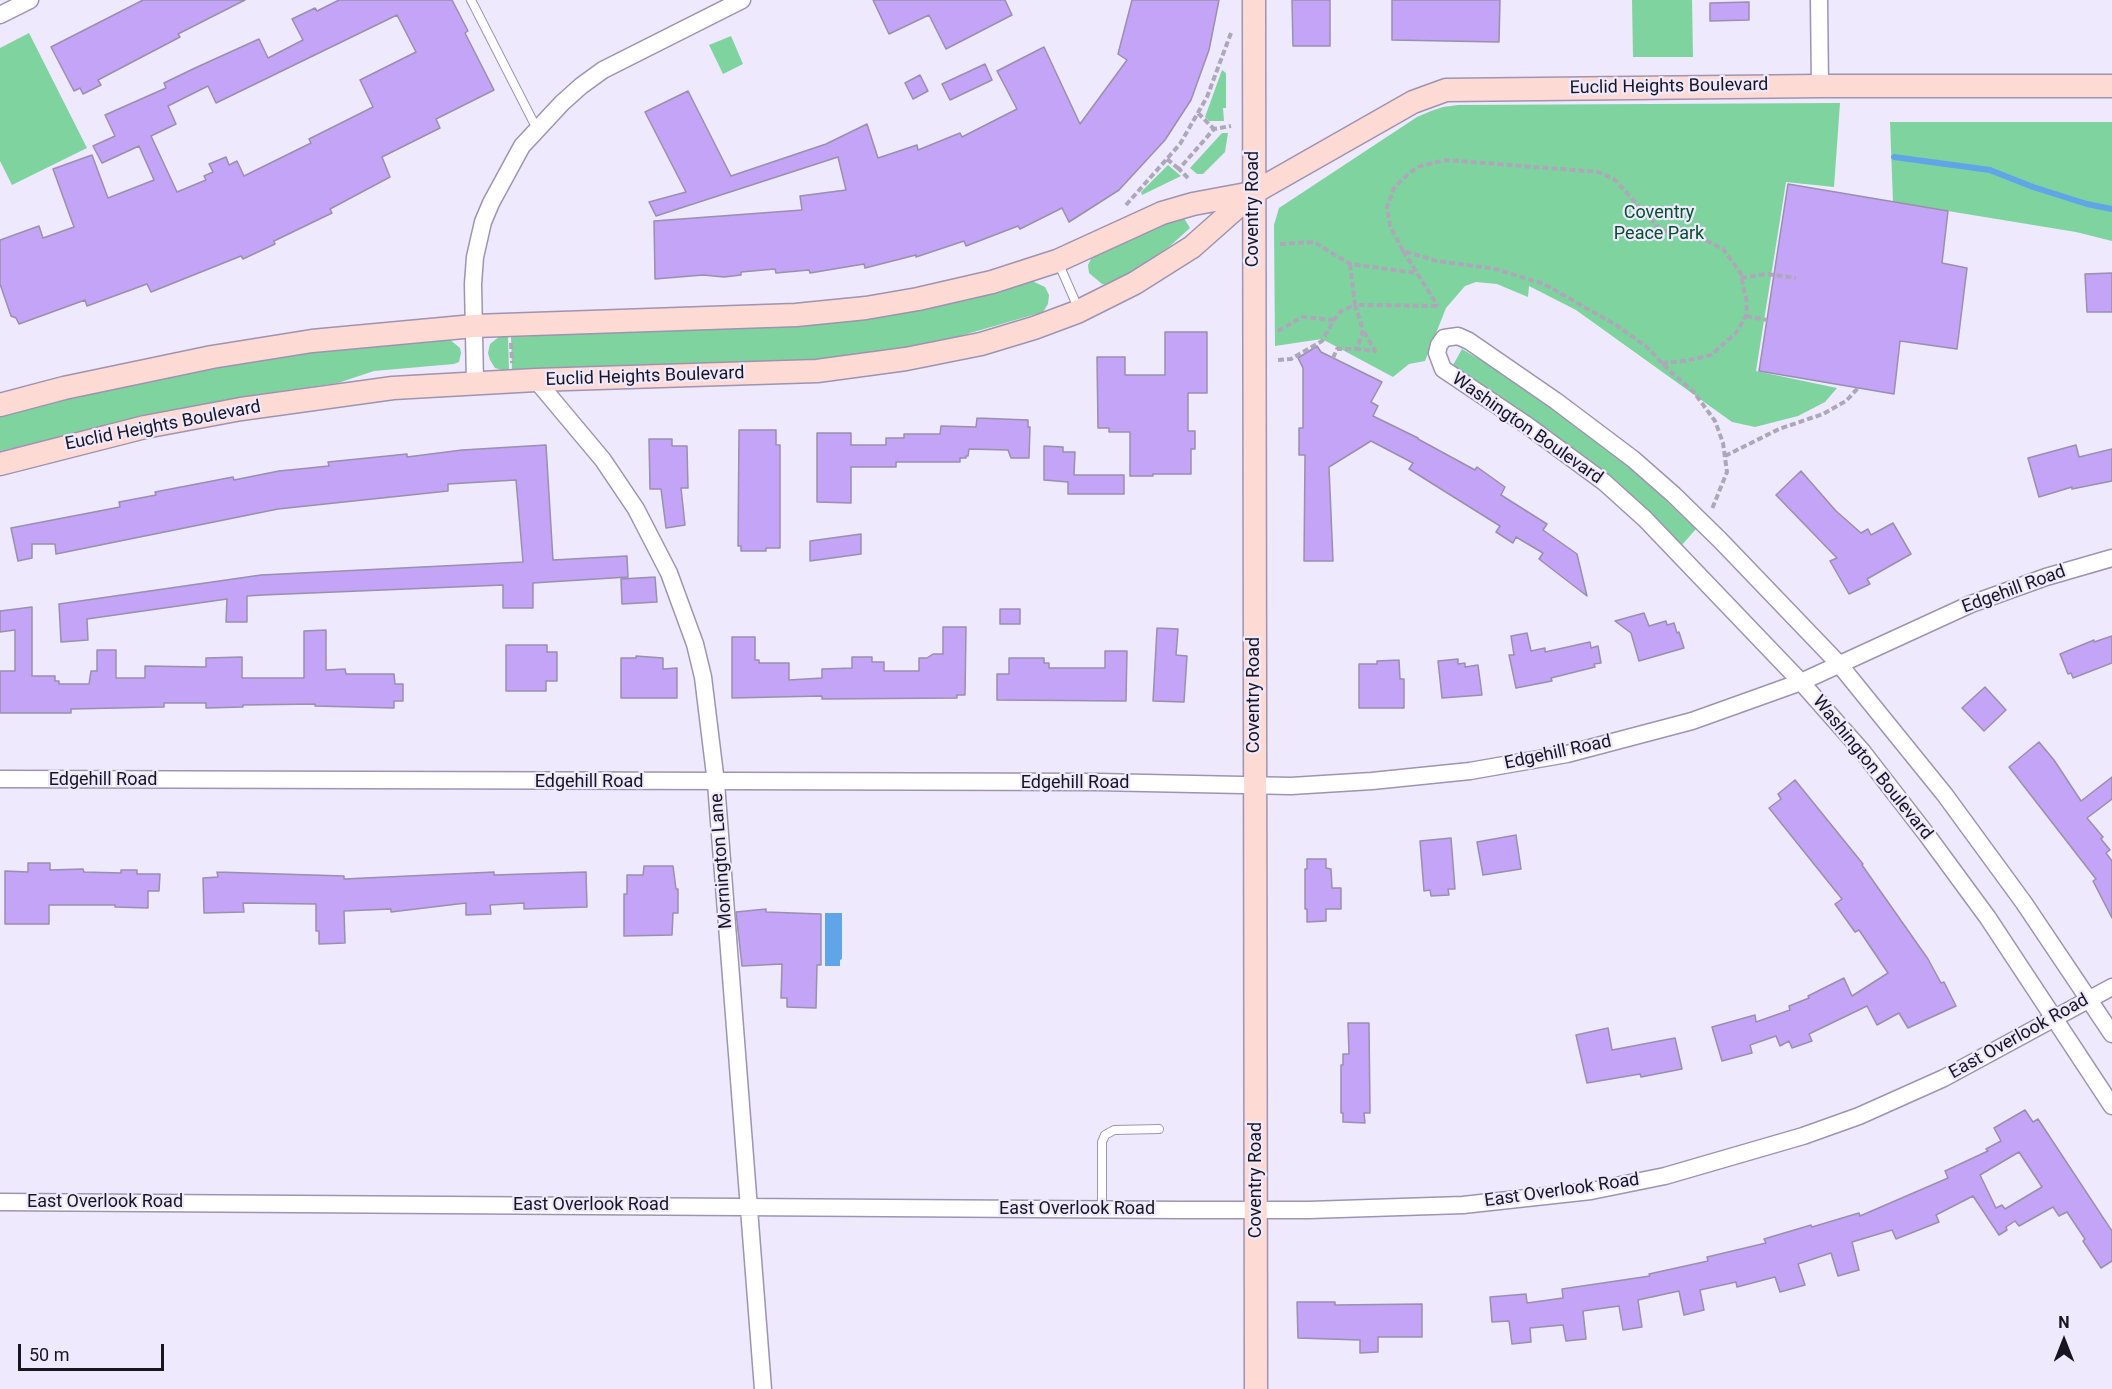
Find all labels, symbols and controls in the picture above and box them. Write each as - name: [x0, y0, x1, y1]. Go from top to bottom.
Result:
- street label: Euclid Heights Boulevard: [1569, 74, 1769, 100]
- street label: Coventry Road: [1242, 151, 1264, 267]
- park label: Coventry Peace Park: [1614, 202, 1704, 244]
- street label: Euclid Heights Boulevard: [545, 363, 745, 391]
- street label: Washington Boulevard: [1447, 369, 1607, 489]
- street label: Euclid Heights Boulevard: [63, 396, 263, 456]
- street label: Edgehill Road: [1959, 561, 2069, 619]
- street label: Coventry Road: [1243, 637, 1265, 753]
- street label: Washington Boulevard: [1807, 692, 1937, 844]
- street label: Edgehill Road: [1503, 731, 1613, 775]
- street label: Edgehill Road: [49, 769, 157, 791]
- street label: Edgehill Road: [535, 771, 643, 793]
- street label: Edgehill Road: [1021, 772, 1129, 794]
- street label: Mornington Lane: [706, 793, 738, 929]
- street label: East Overlook Road: [1946, 990, 2092, 1084]
- street label: Coventry Road: [1245, 1122, 1267, 1238]
- street label: East Overlook Road: [1483, 1169, 1641, 1213]
- street label: East Overlook Road: [27, 1191, 183, 1213]
- street label: East Overlook Road: [513, 1194, 669, 1216]
- street label: East Overlook Road: [999, 1198, 1155, 1220]
- north arrow: [2034, 1311, 2094, 1371]
- text: N: [2058, 1313, 2070, 1332]
- scale bar: [21, 1332, 166, 1370]
- text: 50 m: [29, 1344, 69, 1365]

